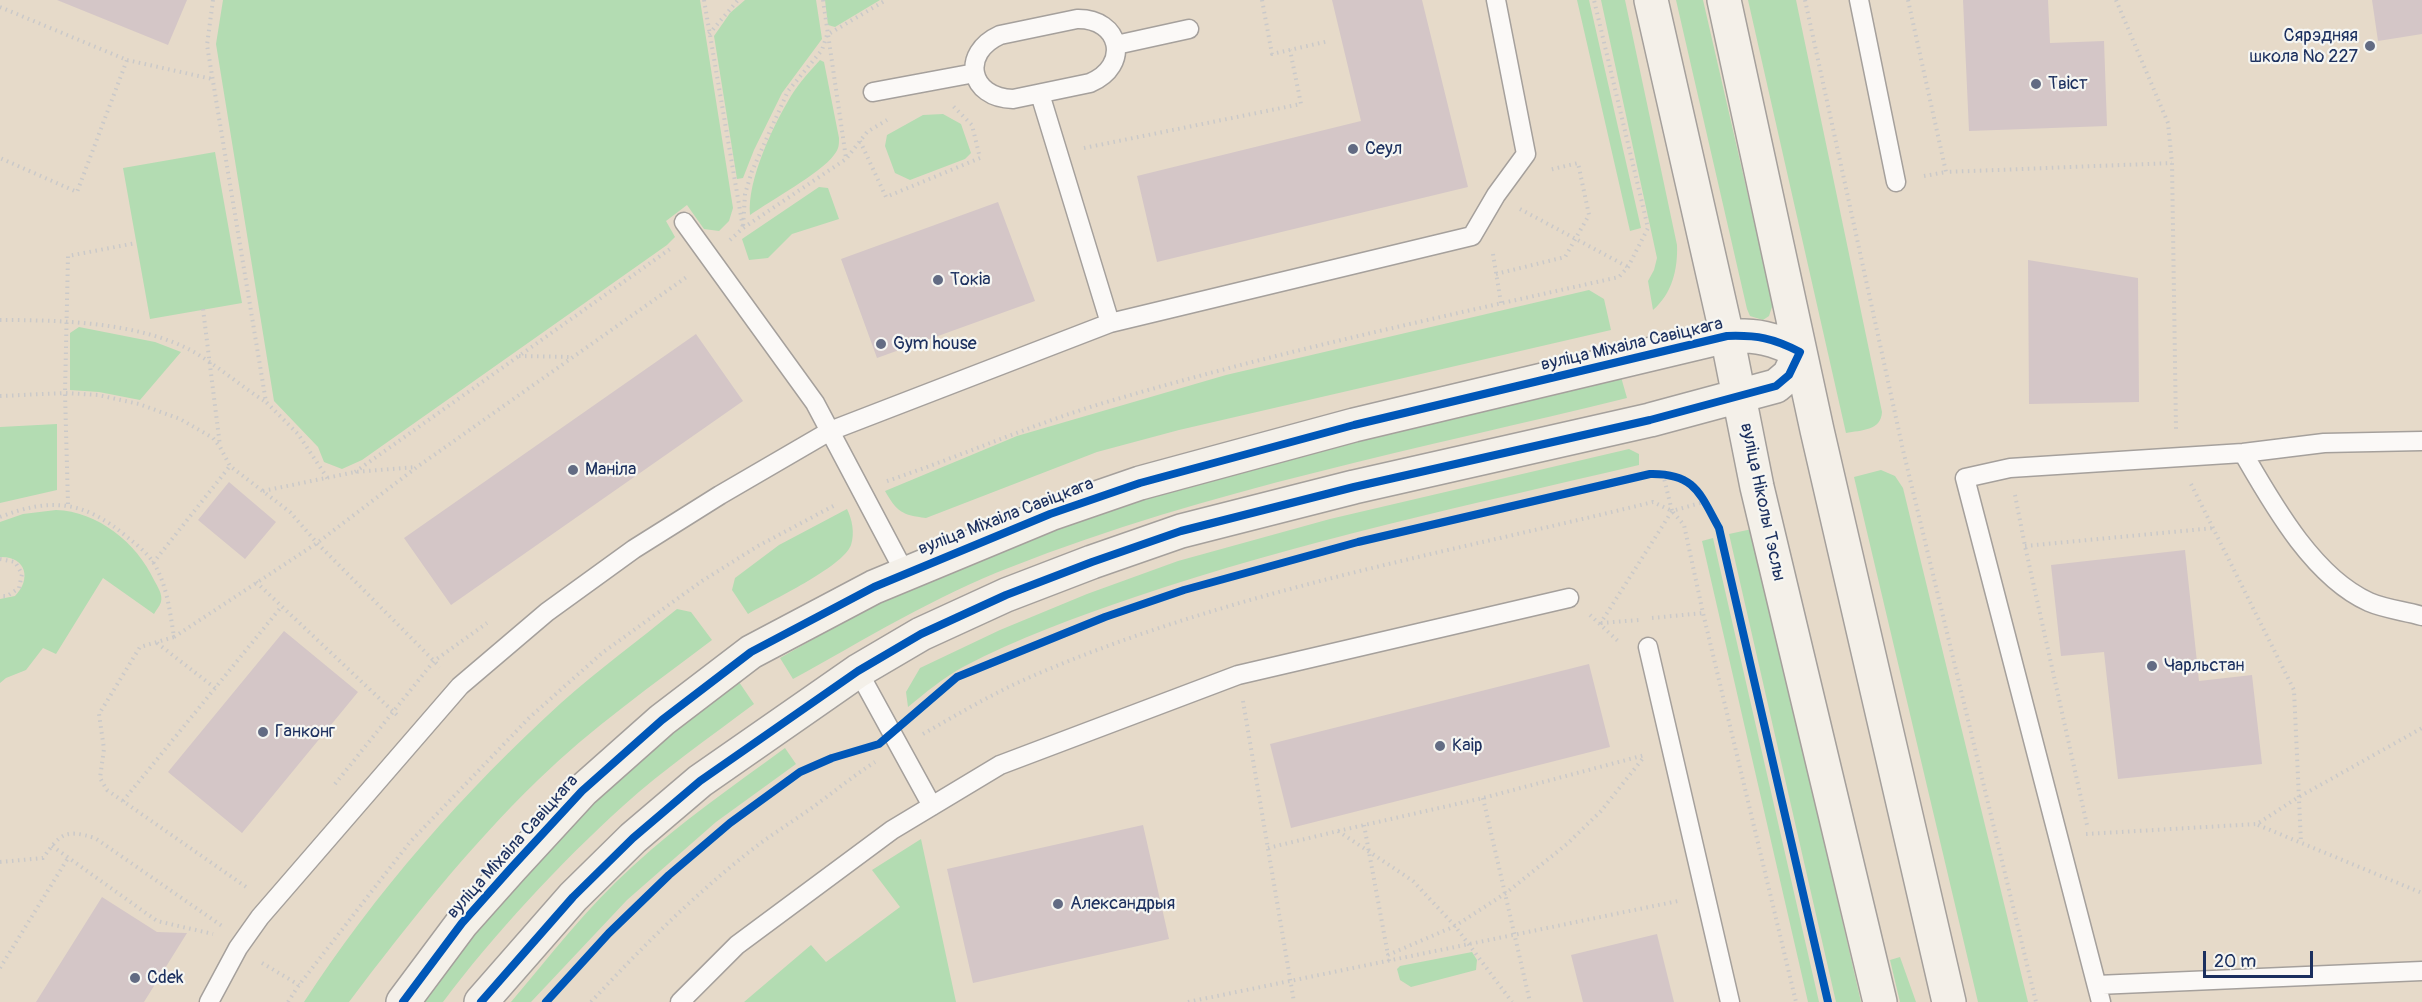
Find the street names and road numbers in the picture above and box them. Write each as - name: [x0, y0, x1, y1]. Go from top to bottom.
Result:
- street label: вуліца Міхаіла Савіцкага: [1539, 314, 1725, 376]
- street label: вуліца Ніколы Тэслы: [1735, 421, 1789, 583]
- street label: вуліца Міхаіла Савіцкага: [915, 474, 1097, 560]
- street label: вуліца Міхаіла Савіцкага: [443, 771, 583, 923]

